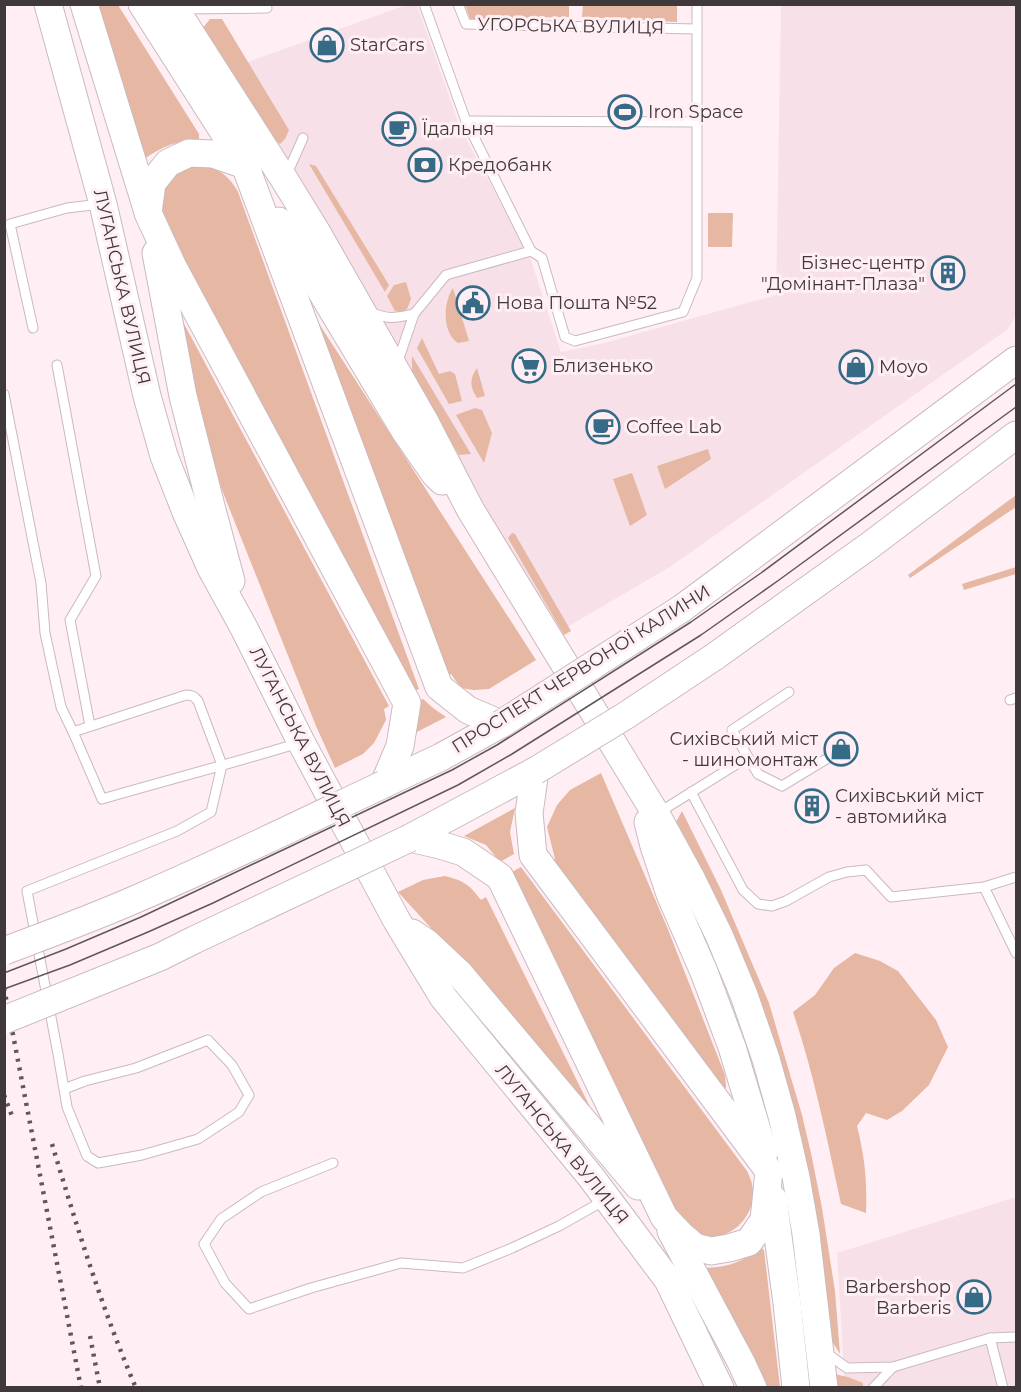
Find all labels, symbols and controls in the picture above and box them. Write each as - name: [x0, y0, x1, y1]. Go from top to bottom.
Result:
- street label: УГОРСЬКА ВУЛИЦЯ: [478, 13, 664, 39]
- shop icon: StarCars: [309, 27, 345, 63]
- place label: StarCars: [350, 34, 425, 56]
- sports icon: Iron Space: [607, 94, 643, 130]
- place label: Iron Space: [648, 101, 743, 123]
- cafe icon: Їдальня: [381, 111, 417, 147]
- place label: Їдальня: [422, 118, 494, 140]
- bank icon: Кредобанк: [407, 147, 443, 183]
- place label: Кредобанк: [448, 154, 552, 176]
- street label: ЛУГАНСЬКА ВУЛИЦЯ: [89, 187, 155, 387]
- place label: Бізнес-центр "Домінант-Плаза": [761, 252, 925, 295]
- building icon: Бізнес-центр "Домінант-Плаза": [930, 255, 966, 291]
- public building icon: Нова Пошта №52: [455, 285, 491, 321]
- place label: Нова Пошта №52: [496, 292, 657, 314]
- supermarket icon: Близенько: [511, 348, 547, 384]
- shop icon: Moyo: [838, 349, 874, 385]
- place label: Близенько: [552, 355, 653, 377]
- place label: Moyo: [879, 356, 928, 378]
- cafe icon: Coffee Lab: [585, 409, 621, 445]
- place label: Coffee Lab: [626, 416, 722, 438]
- street label: ПРОСПЕКТ ЧЕРВОНОЇ КАЛИНИ: [448, 580, 714, 758]
- street label: ЛУГАНСЬКА ВУЛИЦЯ: [245, 643, 355, 831]
- place label: Сихівський міст - шиномонтаж: [670, 728, 818, 771]
- shop icon: Сихівський міст - шиномонтаж: [823, 731, 859, 767]
- place label: Сихівський міст - автомийка: [835, 785, 984, 828]
- building icon: Сихівський міст - автомийка: [794, 788, 830, 824]
- street label: ЛУГАНСЬКА ВУЛИЦЯ: [491, 1059, 633, 1229]
- place label: Barbershop Barberis: [845, 1276, 951, 1319]
- shop icon: Barbershop Barberis: [956, 1279, 992, 1315]

